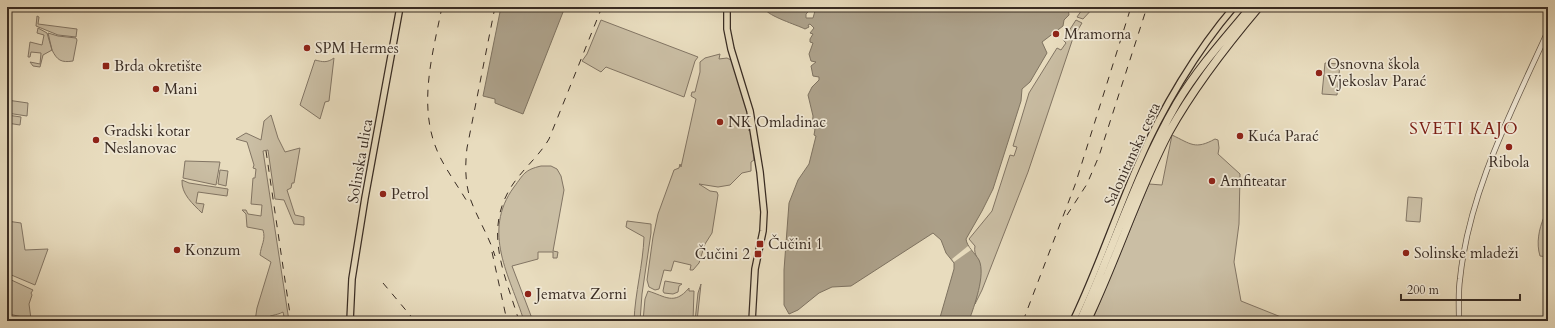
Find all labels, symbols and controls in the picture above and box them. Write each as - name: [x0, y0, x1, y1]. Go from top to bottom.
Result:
- place label: Mramorna: [1064, 24, 1132, 44]
- marker: Mramorna: [1051, 29, 1061, 39]
- place label: SPM Hermes: [315, 38, 399, 58]
- marker: SPM Hermes: [302, 43, 312, 53]
- place label: Osnovna škola Vjekoslav Parać: [1327, 54, 1426, 91]
- place label: Brda okretište: [114, 56, 202, 76]
- marker: Brda okretište: [101, 61, 111, 71]
- marker: Osnovna škola Vjekoslav Parać: [1314, 68, 1324, 78]
- place label: Mani: [164, 79, 197, 99]
- marker: Mani: [151, 84, 161, 94]
- street label: Salonitanska cesta: [1099, 99, 1165, 209]
- place label: NK Omladinac: [728, 112, 826, 132]
- street label: Solinska ulica: [343, 117, 377, 205]
- marker: NK Omladinac: [715, 117, 725, 127]
- district label: SVETI KAJO: [1409, 117, 1519, 140]
- place label: Gradski kotar Neslanovac: [104, 121, 190, 158]
- place label: Kuća Parać: [1248, 126, 1319, 146]
- marker: Kuća Parać: [1235, 131, 1245, 141]
- marker: Gradski kotar Neslanovac: [91, 135, 101, 145]
- marker: Ribola: [1504, 142, 1514, 152]
- place label: Ribola: [1488, 152, 1530, 172]
- place label: Amfiteatar: [1220, 171, 1287, 191]
- marker: Amfiteatar: [1207, 176, 1217, 186]
- place label: Petrol: [391, 184, 429, 204]
- marker: Petrol: [378, 189, 388, 199]
- place label: Čučini 1: [768, 234, 823, 254]
- marker: Čučini 1: [755, 239, 765, 249]
- place label: Konzum: [185, 240, 241, 260]
- place label: Solinske mladeži: [1414, 243, 1519, 263]
- place label: Čučini 2: [695, 244, 750, 264]
- marker: Konzum: [172, 245, 182, 255]
- marker: Solinske mladeži: [1401, 248, 1411, 258]
- marker: Čučini 2: [753, 249, 763, 259]
- scale bar: [1401, 276, 1520, 302]
- text: 200 m: [1407, 282, 1440, 298]
- place label: Jematva Zorni: [534, 284, 627, 304]
- marker: Jematva Zorni: [523, 289, 533, 299]

